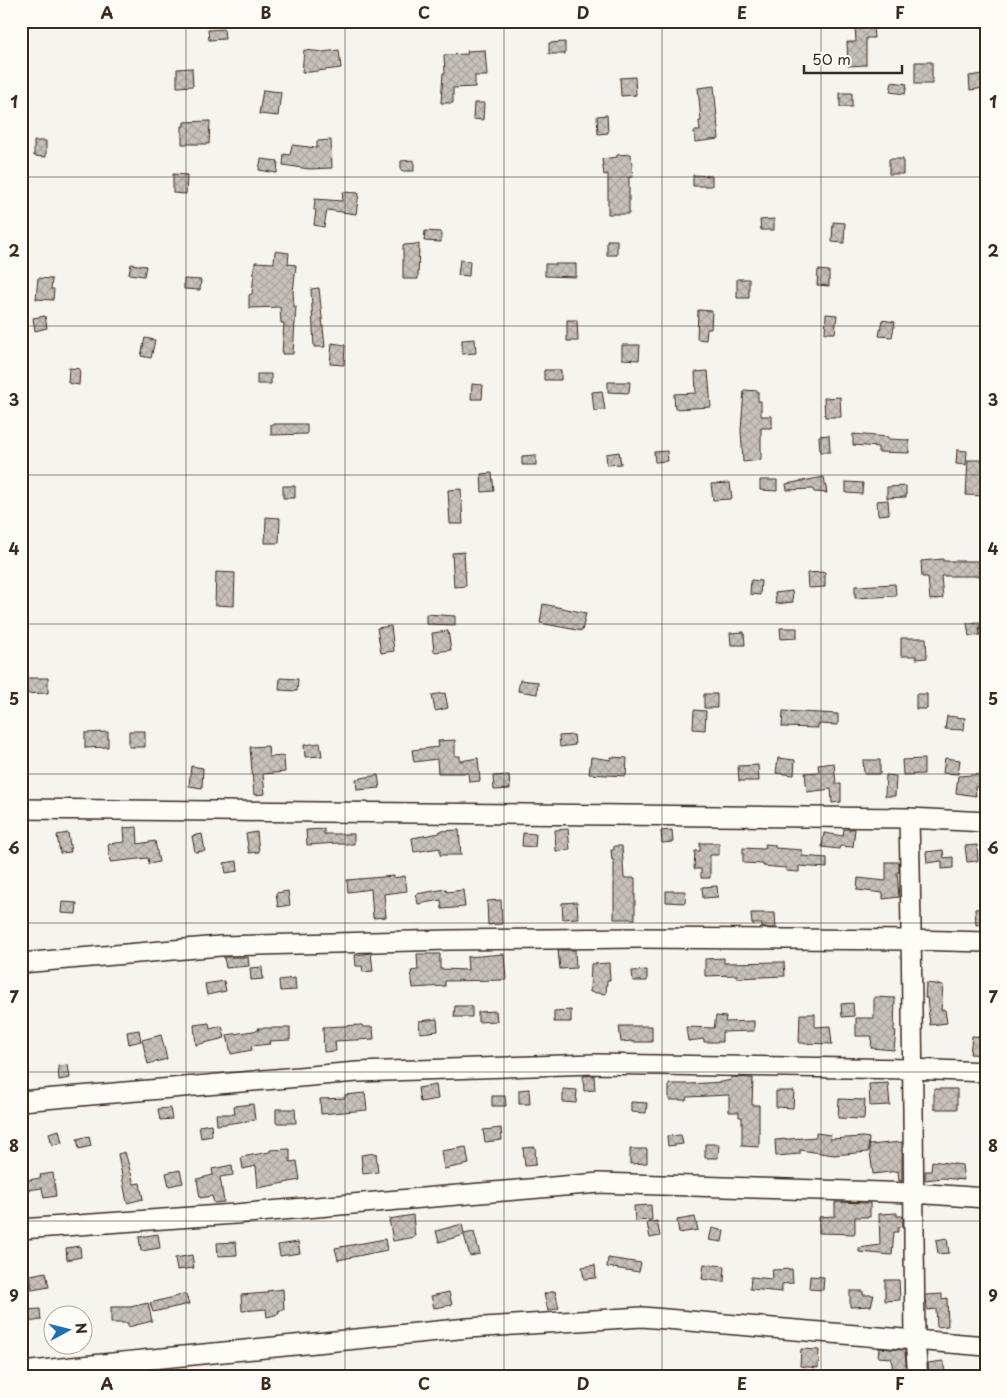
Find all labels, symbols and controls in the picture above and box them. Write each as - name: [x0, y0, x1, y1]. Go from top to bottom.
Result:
- text: A: [101, 0, 114, 24]
- text: B: [261, 0, 272, 24]
- text: C: [418, 0, 430, 24]
- text: D: [577, 0, 589, 24]
- text: E: [737, 0, 747, 24]
- text: F: [895, 0, 905, 24]
- scale bar: [804, 42, 902, 74]
- text: 50 m: [812, 47, 851, 70]
- text: 1: [10, 89, 18, 113]
- text: 1: [989, 89, 997, 113]
- text: 2: [8, 238, 20, 262]
- text: 2: [987, 238, 999, 262]
- text: 3: [9, 387, 19, 411]
- text: 3: [988, 387, 998, 411]
- text: 4: [9, 536, 20, 560]
- text: 4: [988, 536, 999, 560]
- text: 5: [9, 686, 19, 710]
- text: 5: [988, 686, 998, 710]
- text: 6: [8, 835, 20, 859]
- text: 6: [987, 835, 999, 859]
- text: 7: [9, 984, 19, 1008]
- text: 7: [988, 984, 998, 1008]
- text: 8: [9, 1133, 19, 1157]
- text: 8: [988, 1133, 998, 1157]
- text: 9: [9, 1283, 19, 1307]
- text: 9: [988, 1283, 998, 1307]
- north arrow: [42, 1306, 92, 1356]
- text: N: [70, 1322, 92, 1335]
- text: A: [101, 1371, 114, 1395]
- text: B: [261, 1371, 272, 1395]
- text: C: [418, 1371, 430, 1395]
- text: D: [577, 1371, 589, 1395]
- text: E: [737, 1371, 747, 1395]
- text: F: [895, 1371, 905, 1395]

